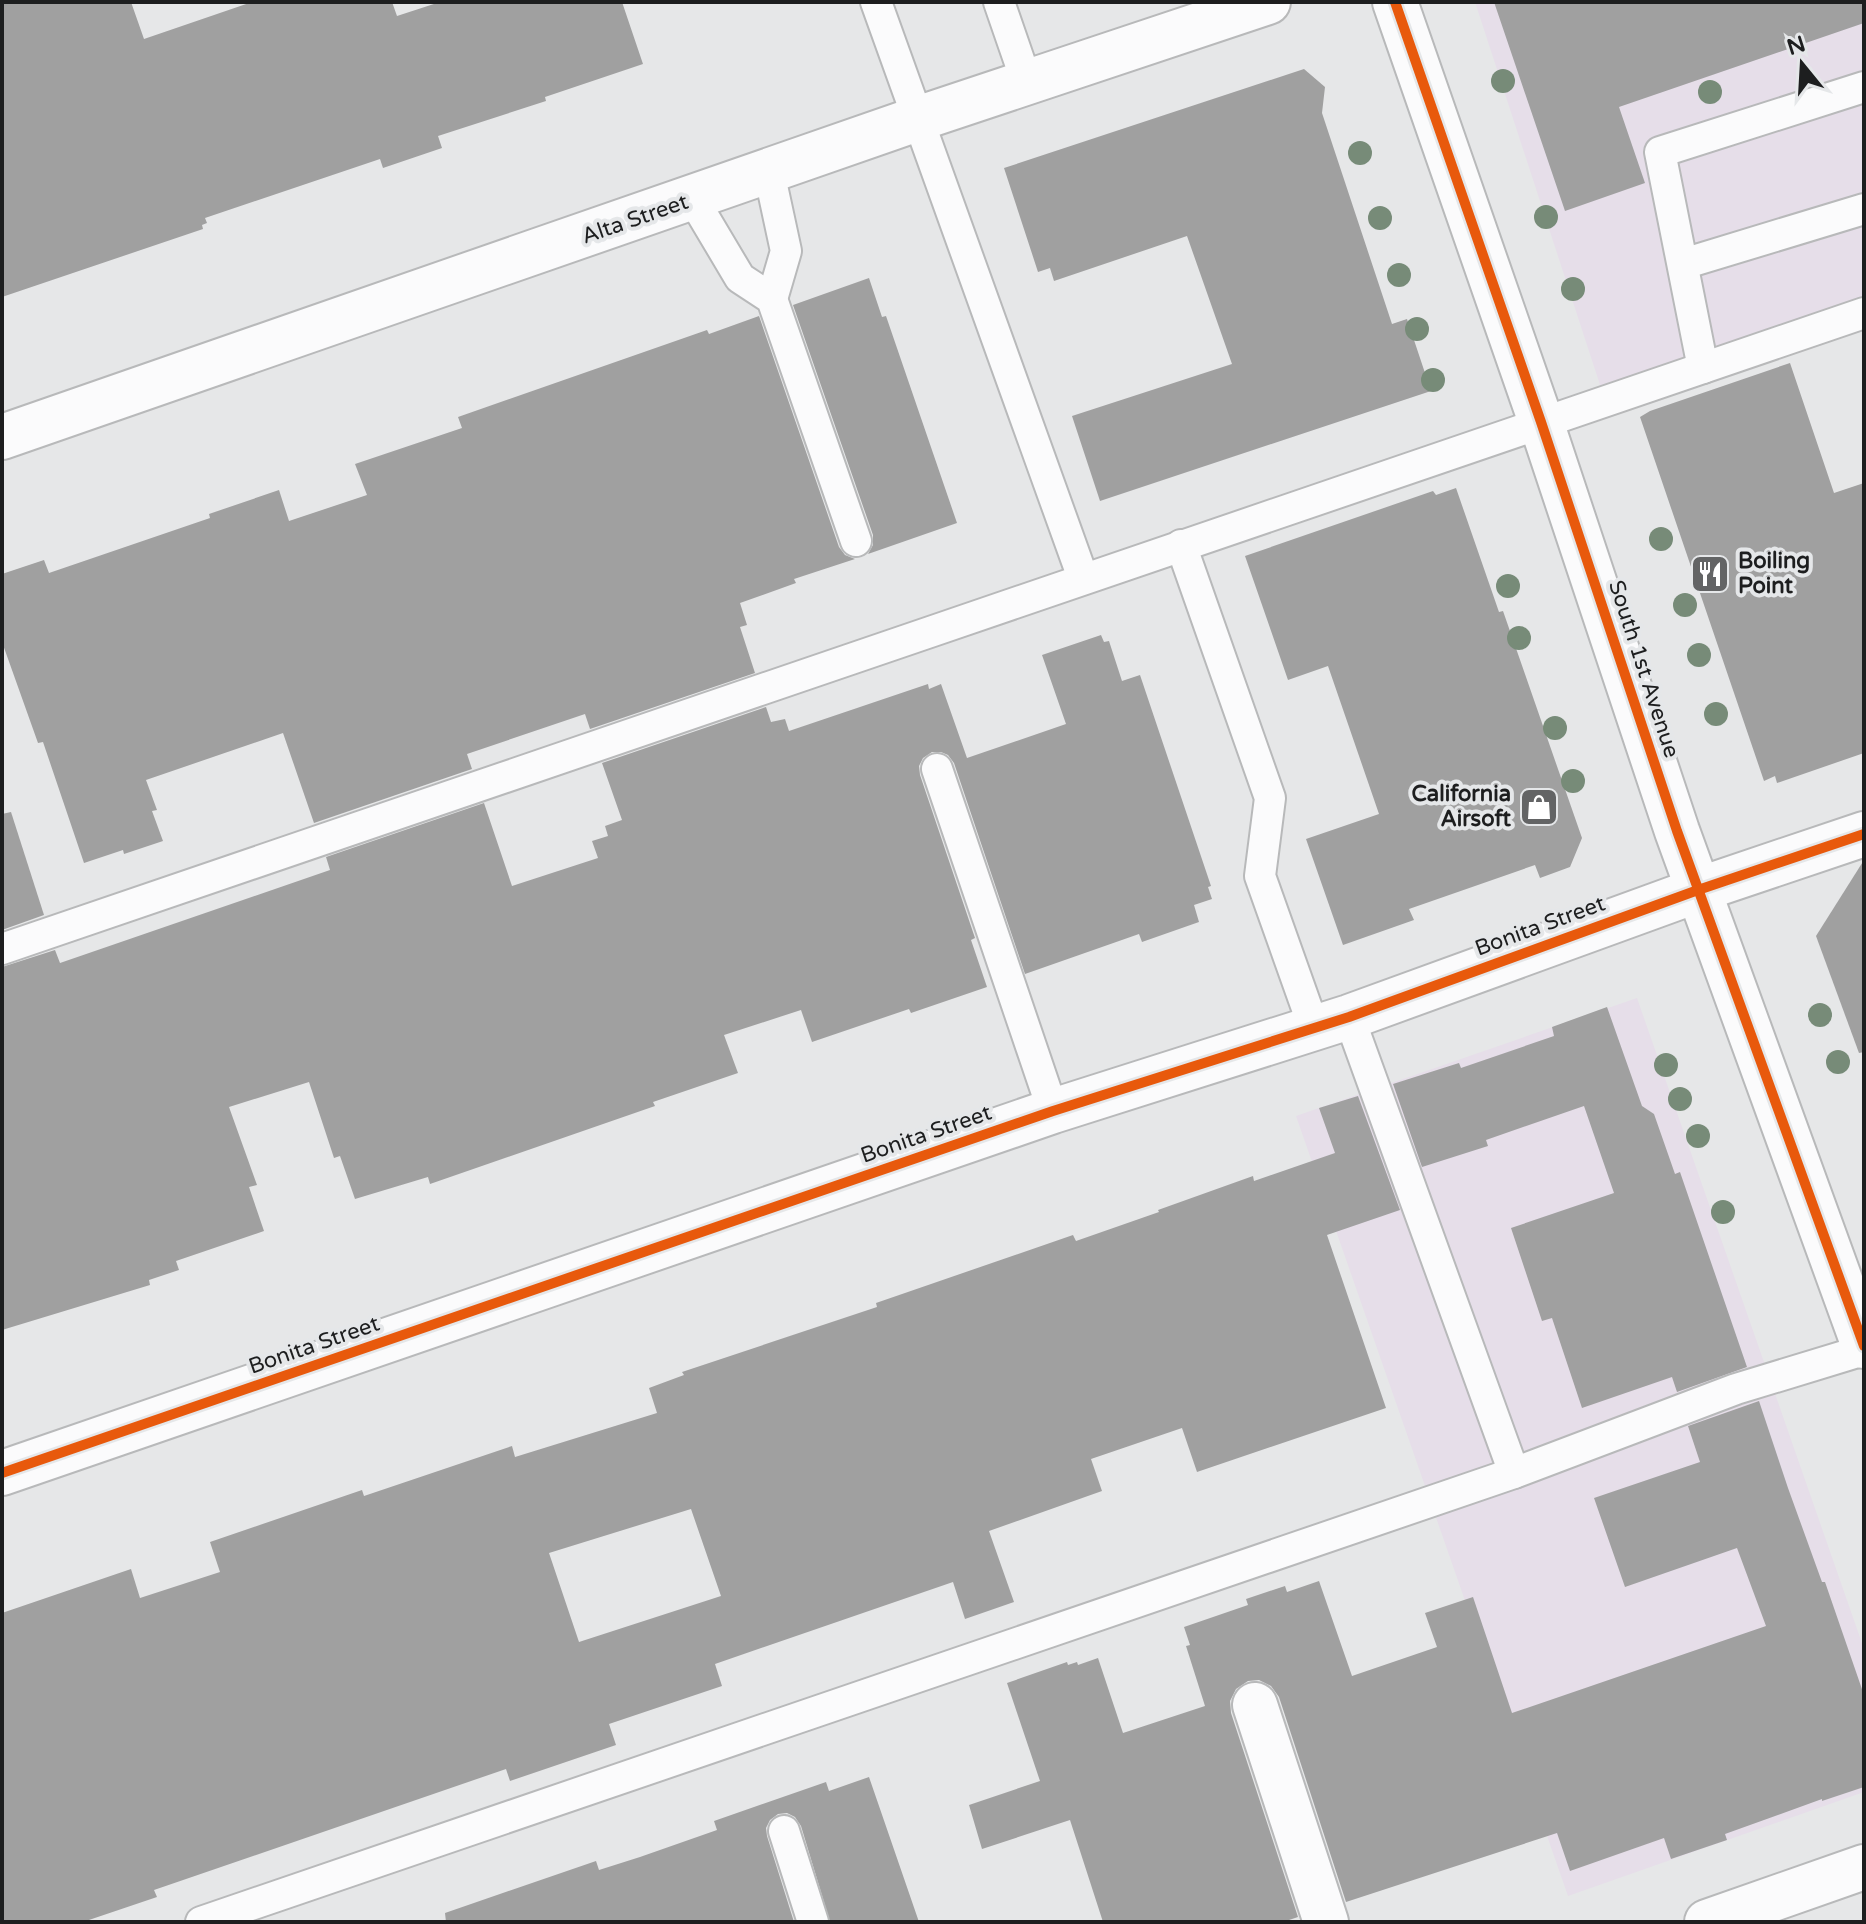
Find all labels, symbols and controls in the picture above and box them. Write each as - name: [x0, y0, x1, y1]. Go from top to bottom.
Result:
- north arrow: [1762, 24, 1842, 104]
- text: N: [1784, 31, 1809, 61]
- street label: Alta Street: [578, 189, 692, 249]
- place label: Boiling Point: [1738, 548, 1810, 599]
- restaurant icon: Boiling Point: [1689, 553, 1731, 595]
- street label: South 1st Avenue: [1603, 577, 1685, 761]
- place label: California Airsoft: [1412, 781, 1512, 832]
- shop icon: California Airsoft: [1518, 786, 1560, 828]
- street label: Bonita Street: [1471, 890, 1609, 962]
- street label: Bonita Street: [857, 1099, 995, 1169]
- street label: Bonita Street: [245, 1310, 383, 1380]

